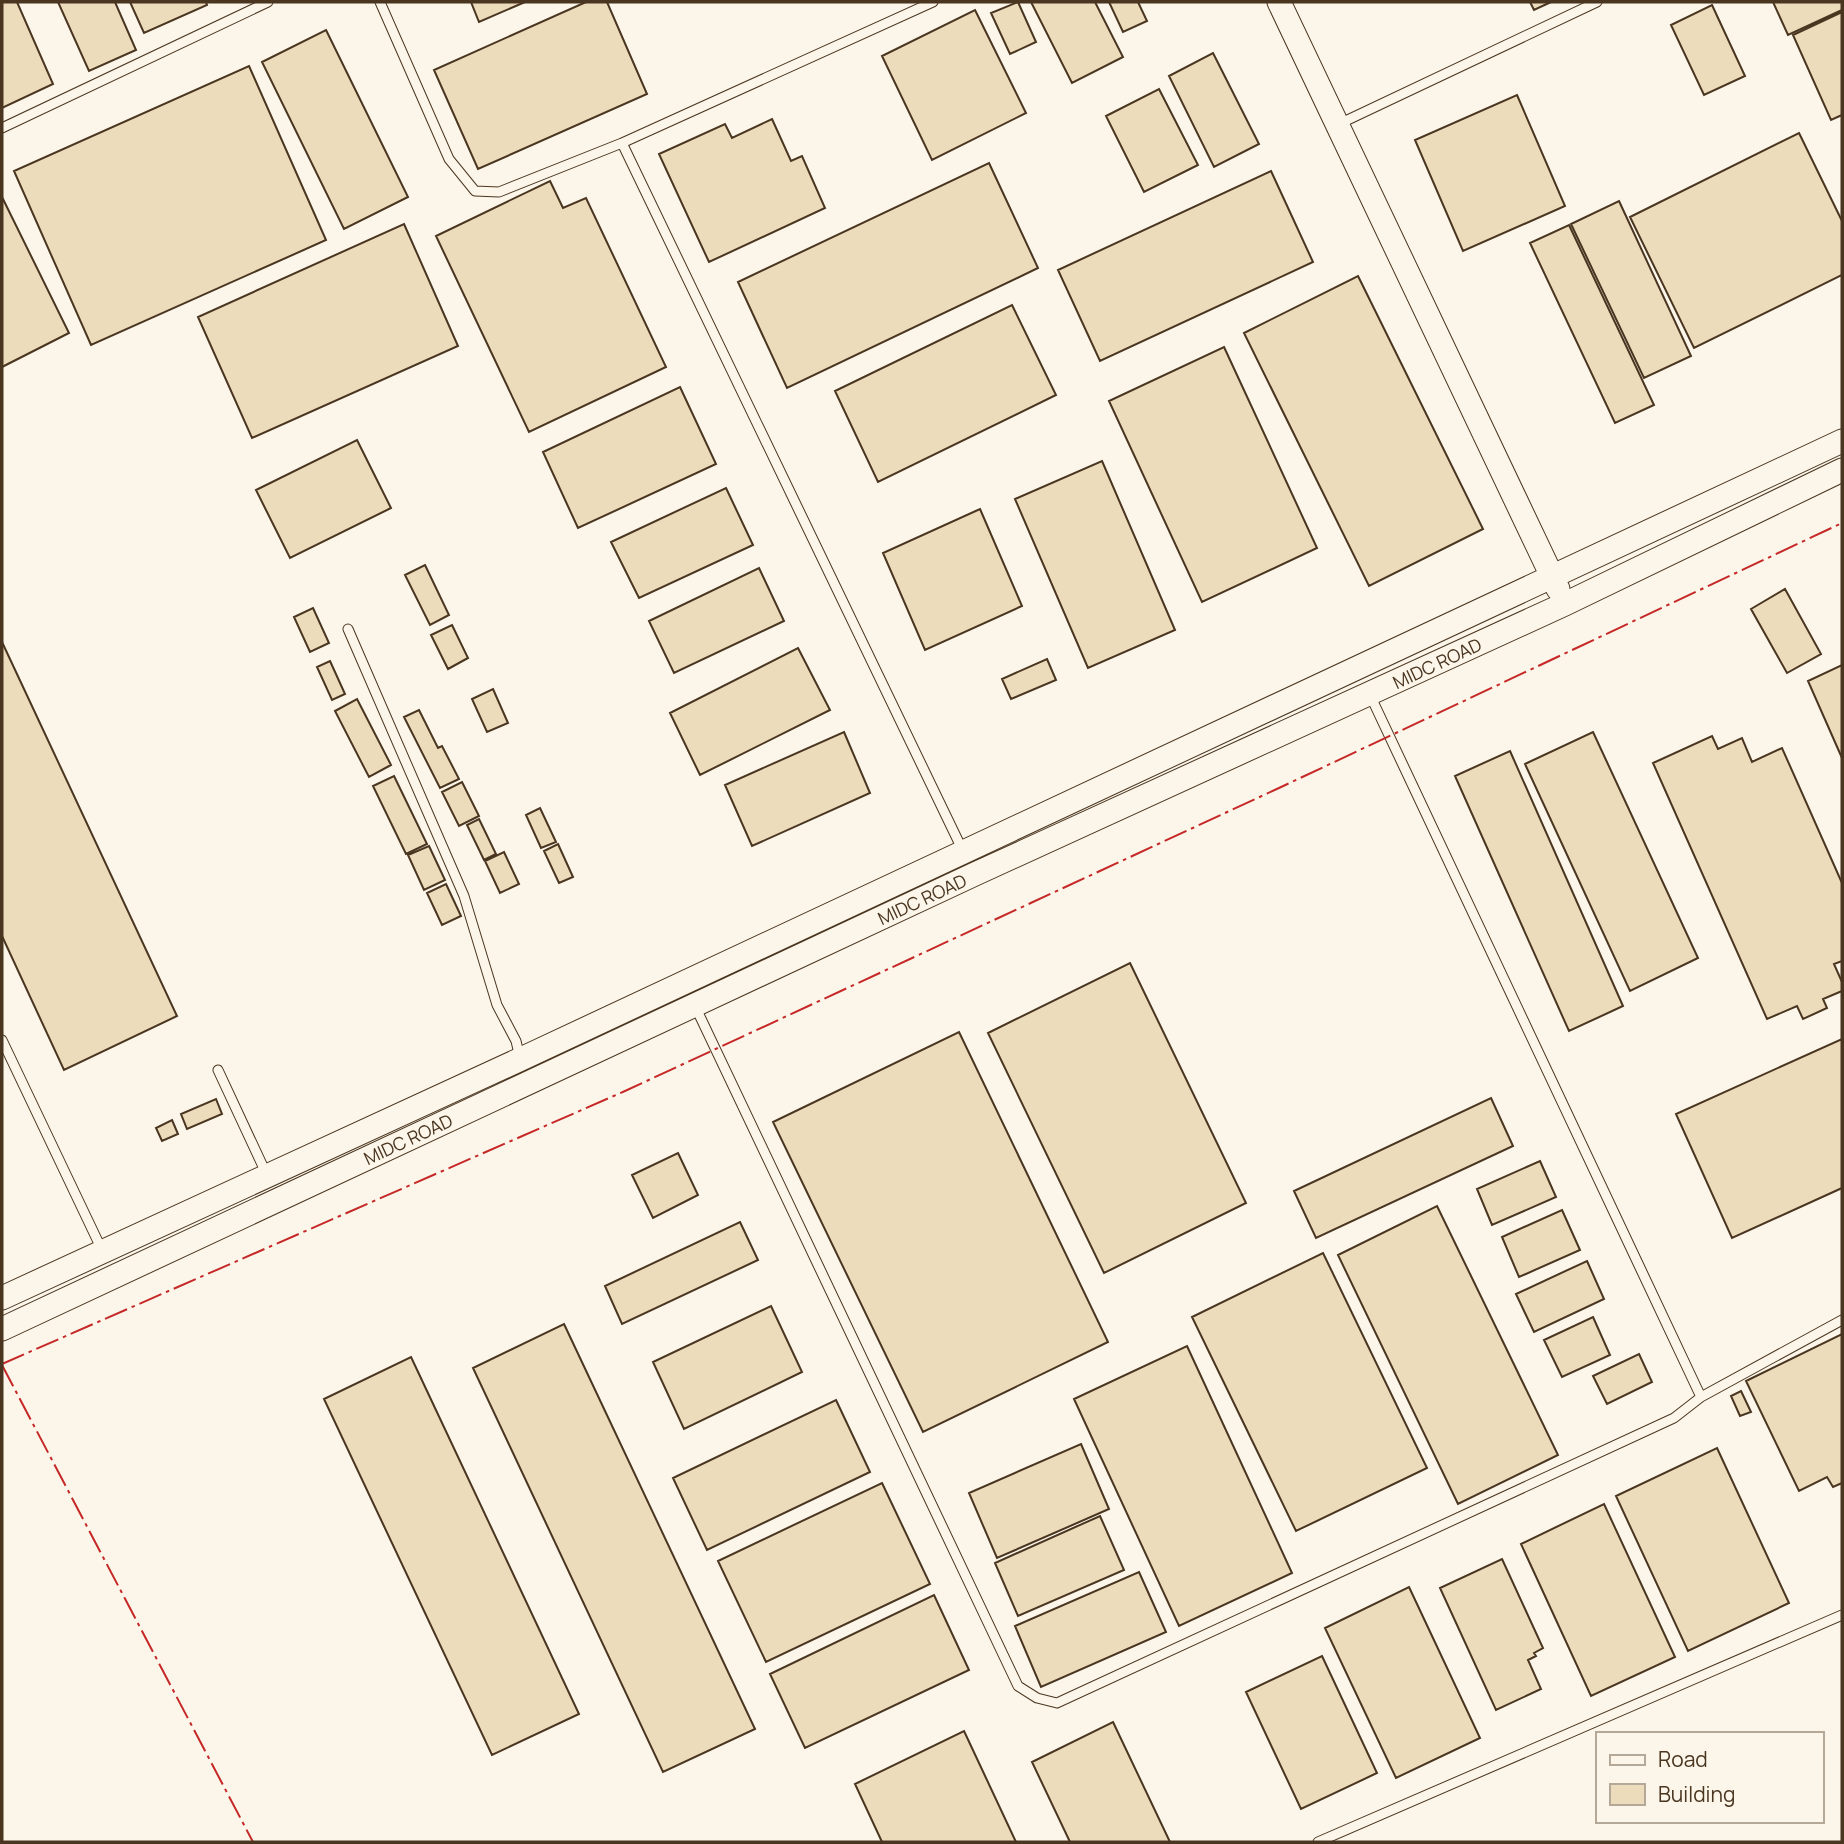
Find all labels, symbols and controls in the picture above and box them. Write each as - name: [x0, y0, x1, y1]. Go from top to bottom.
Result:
- street label: MIDC ROAD: [1389, 632, 1485, 694]
- street label: MIDC ROAD: [874, 868, 970, 930]
- street label: MIDC ROAD: [360, 1108, 456, 1170]
- legend: [1596, 1732, 1823, 1823]
- text: Road: [1658, 1745, 1708, 1773]
- text: Building: [1658, 1780, 1735, 1808]

